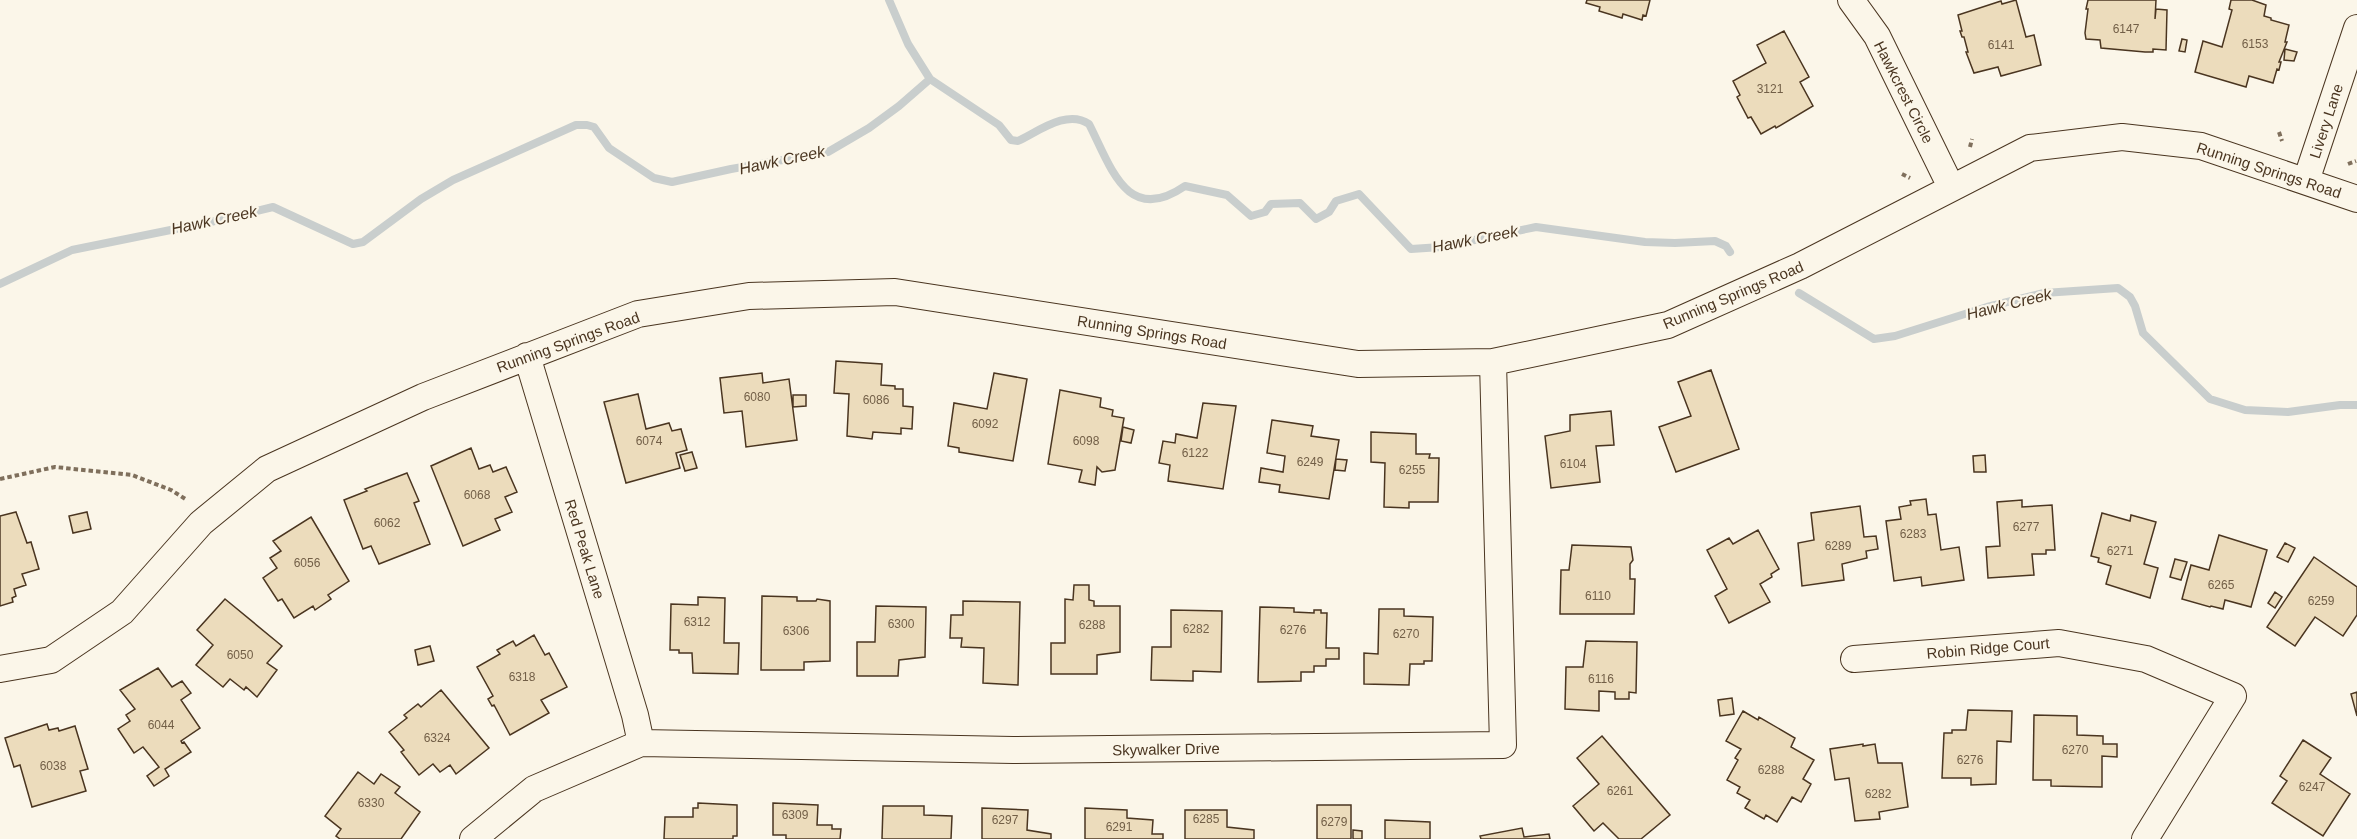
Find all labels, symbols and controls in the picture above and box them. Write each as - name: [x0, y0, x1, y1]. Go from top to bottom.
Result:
- house number: 6147: [2113, 22, 2140, 36]
- house number: 6153: [2242, 37, 2269, 51]
- street label: Hawkcrest Circle: [1871, 38, 1937, 146]
- house number: 6141: [1988, 38, 2015, 52]
- street label: Livery Lane: [2306, 81, 2346, 161]
- house number: 3121: [1757, 82, 1784, 96]
- street label: Running Springs Road: [2195, 139, 2343, 201]
- water label: Hawk Creek: [738, 142, 827, 177]
- water label: Hawk Creek: [170, 202, 259, 237]
- water label: Hawk Creek: [1431, 222, 1520, 256]
- street label: Running Springs Road: [1660, 258, 1806, 332]
- water label: Hawk Creek: [1965, 285, 2054, 323]
- street label: Running Springs Road: [494, 308, 642, 376]
- street label: Running Springs Road: [1076, 312, 1228, 352]
- house number: 6080: [744, 390, 771, 404]
- house number: 6086: [863, 393, 890, 407]
- house number: 6092: [972, 417, 999, 431]
- house number: 6074: [636, 434, 663, 448]
- house number: 6098: [1073, 434, 1100, 448]
- house number: 6122: [1182, 446, 1209, 460]
- house number: 6249: [1297, 455, 1324, 469]
- house number: 6104: [1560, 457, 1587, 471]
- house number: 6255: [1399, 463, 1426, 477]
- house number: 6068: [464, 488, 491, 502]
- street label: Red Peak Lane: [562, 497, 608, 601]
- house number: 6062: [374, 516, 401, 530]
- house number: 6277: [2013, 520, 2040, 534]
- house number: 6283: [1900, 527, 1927, 541]
- house number: 6289: [1825, 539, 1852, 553]
- house number: 6271: [2107, 544, 2134, 558]
- house number: 6056: [294, 556, 321, 570]
- house number: 6265: [2208, 578, 2235, 592]
- house number: 6110: [1585, 589, 1611, 603]
- house number: 6259: [2308, 594, 2335, 608]
- house number: 6312: [684, 615, 711, 629]
- house number: 6300: [888, 617, 915, 631]
- house number: 6288: [1079, 618, 1106, 632]
- house number: 6282: [1183, 622, 1210, 636]
- house number: 6276: [1280, 623, 1307, 637]
- house number: 6306: [783, 624, 810, 638]
- house number: 6270: [1393, 627, 1420, 641]
- street label: Robin Ridge Court: [1926, 634, 2051, 662]
- house number: 6050: [227, 648, 254, 662]
- house number: 6318: [509, 670, 536, 684]
- house number: 6116: [1588, 672, 1614, 686]
- house number: 6044: [148, 718, 175, 732]
- house number: 6324: [424, 731, 451, 745]
- street label: Skywalker Drive: [1112, 740, 1220, 758]
- house number: 6270: [2062, 743, 2089, 757]
- house number: 6276: [1957, 753, 1984, 767]
- house number: 6038: [40, 759, 67, 773]
- house number: 6288: [1758, 763, 1785, 777]
- house number: 6247: [2299, 780, 2326, 794]
- house number: 6261: [1607, 784, 1634, 798]
- house number: 6282: [1865, 787, 1892, 801]
- house number: 6330: [358, 796, 385, 810]
- house number: 6309: [782, 808, 809, 822]
- house number: 6285: [1193, 812, 1220, 826]
- house number: 6297: [992, 813, 1019, 827]
- house number: 6279: [1321, 815, 1348, 829]
- house number: 6291: [1106, 820, 1133, 834]

